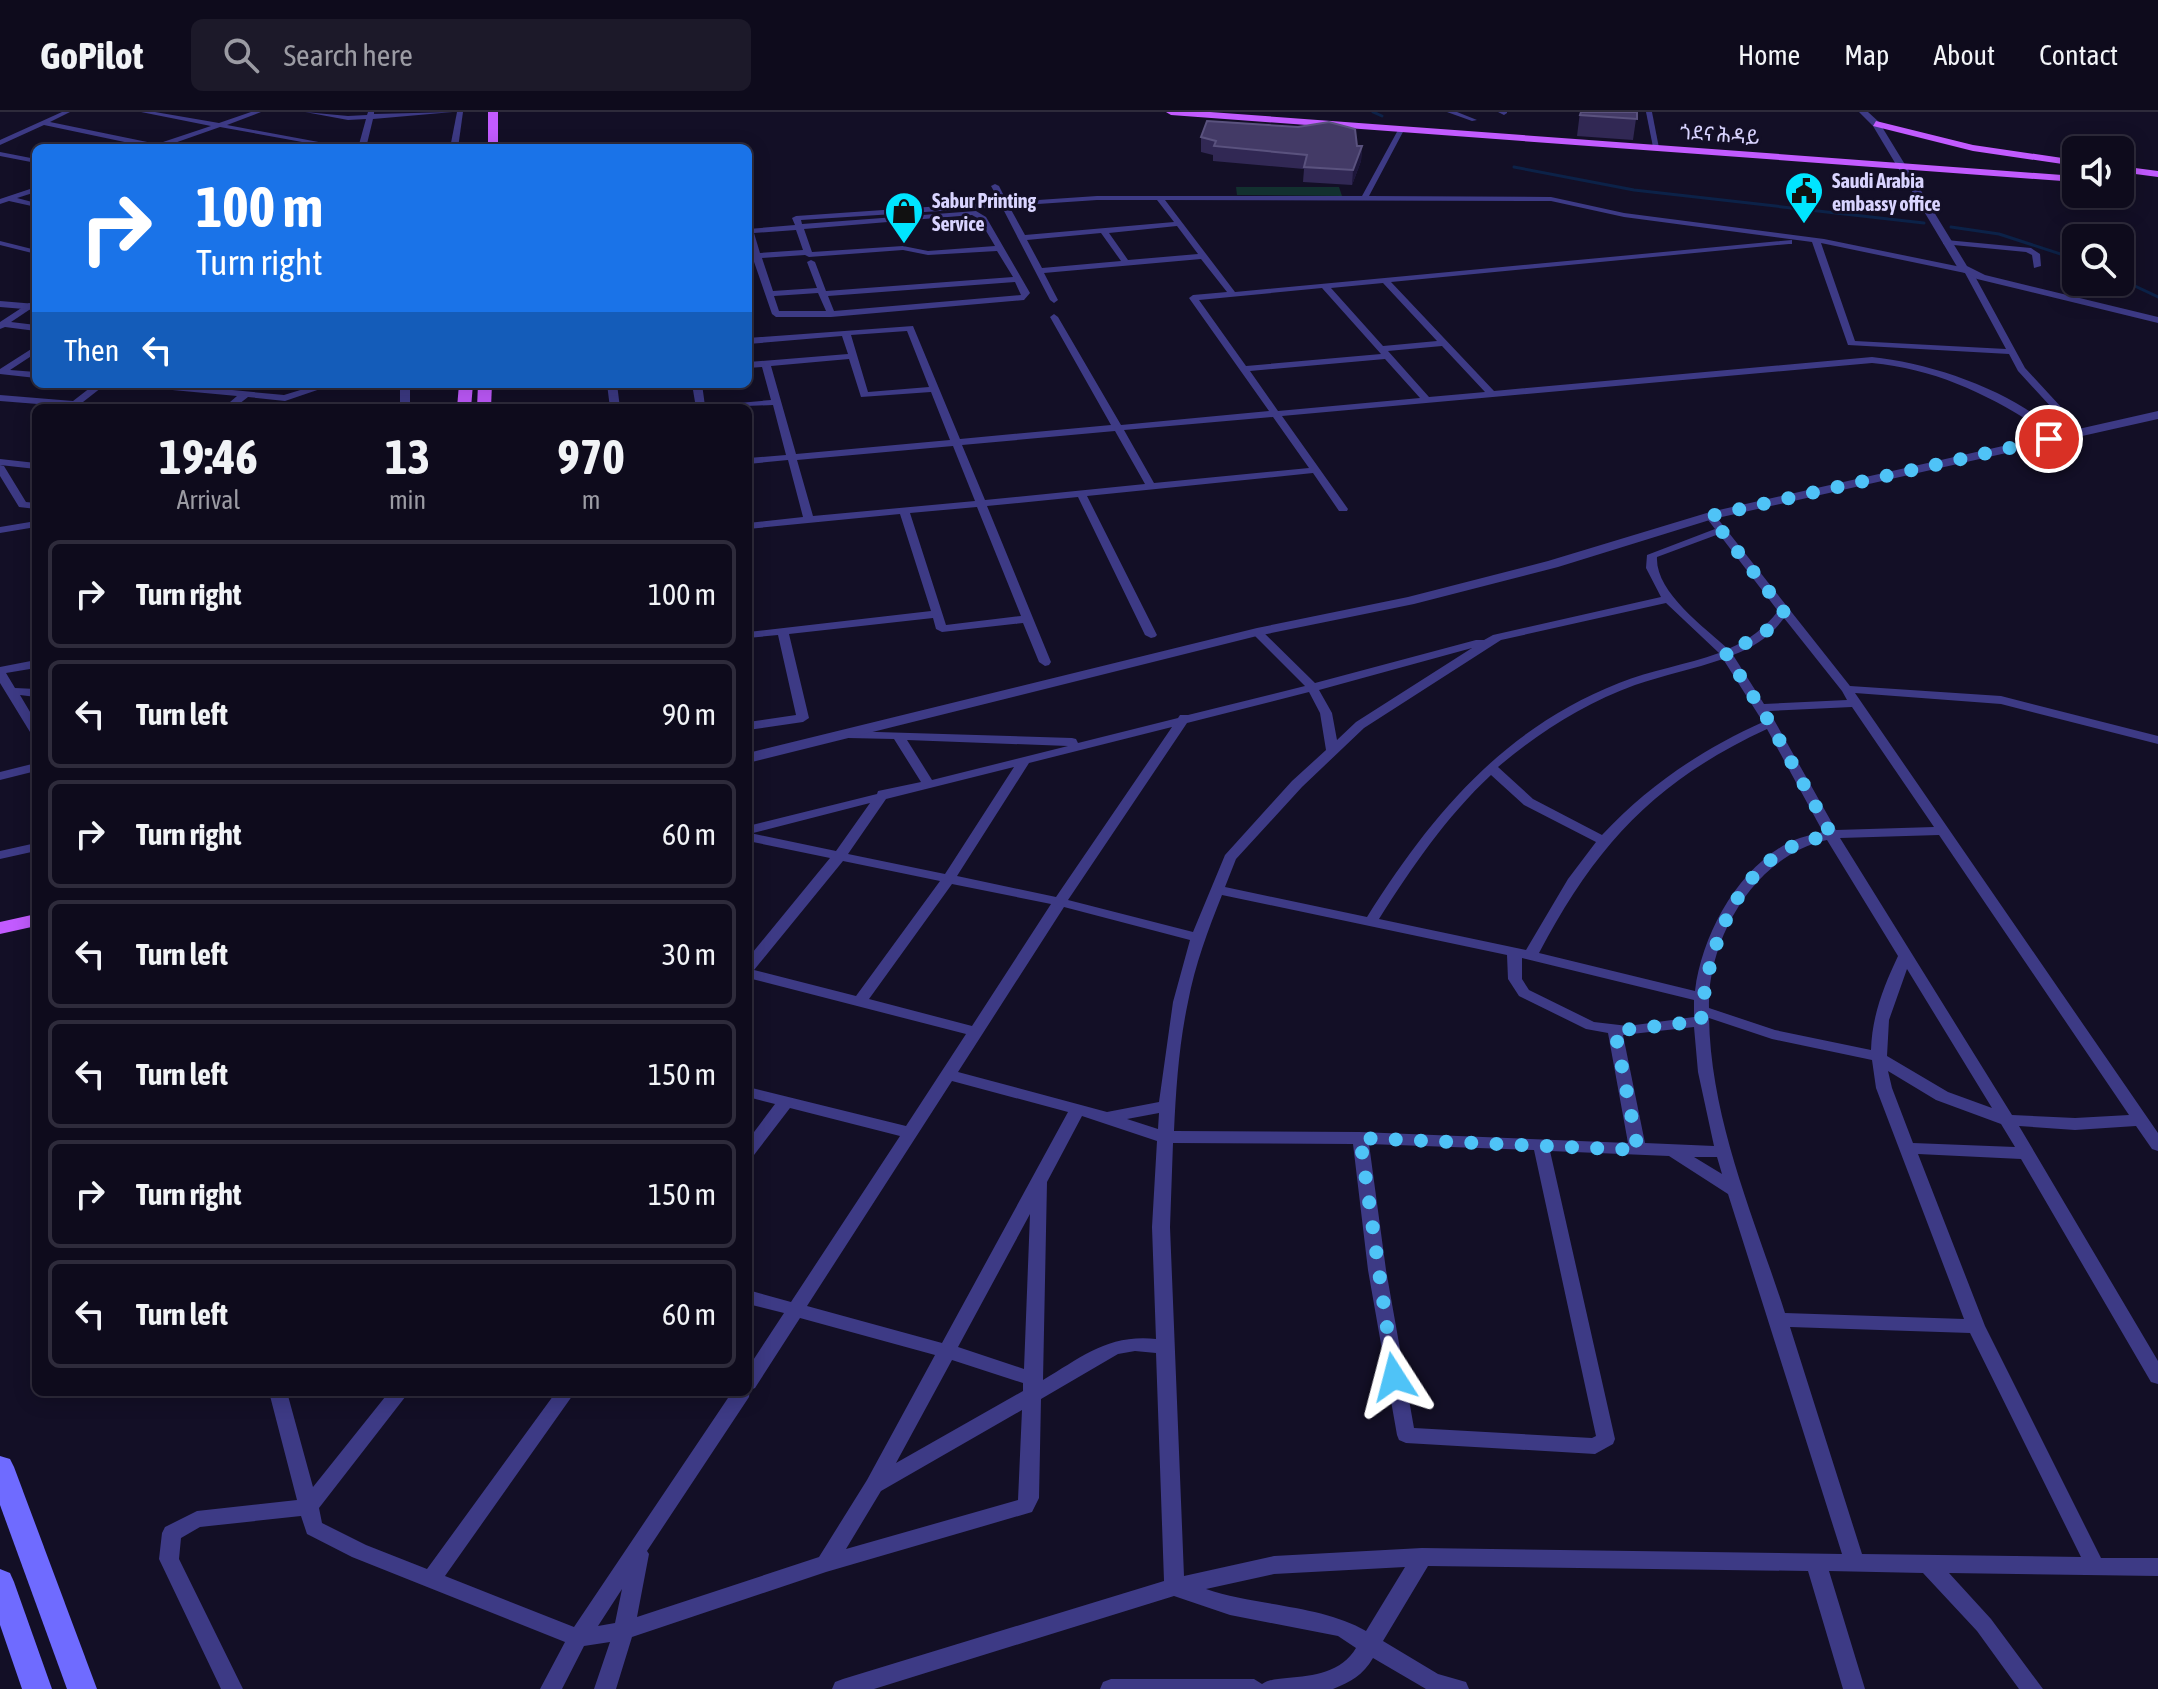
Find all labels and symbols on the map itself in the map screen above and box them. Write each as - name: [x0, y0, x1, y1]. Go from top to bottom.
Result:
- street label: ጎደና ሕዳይ: [1679, 120, 1761, 148]
- place label: Saudi Arabia embassy office: [1832, 169, 1941, 215]
- public building icon: Saudi Arabia embassy office: [1783, 170, 1825, 225]
- place label: Sabur Printing Service: [932, 189, 1037, 235]
- shop icon: Sabur Printing Service: [883, 190, 925, 245]
- pin: [2015, 405, 2083, 473]
- position arrow: [1352, 1335, 1436, 1419]

